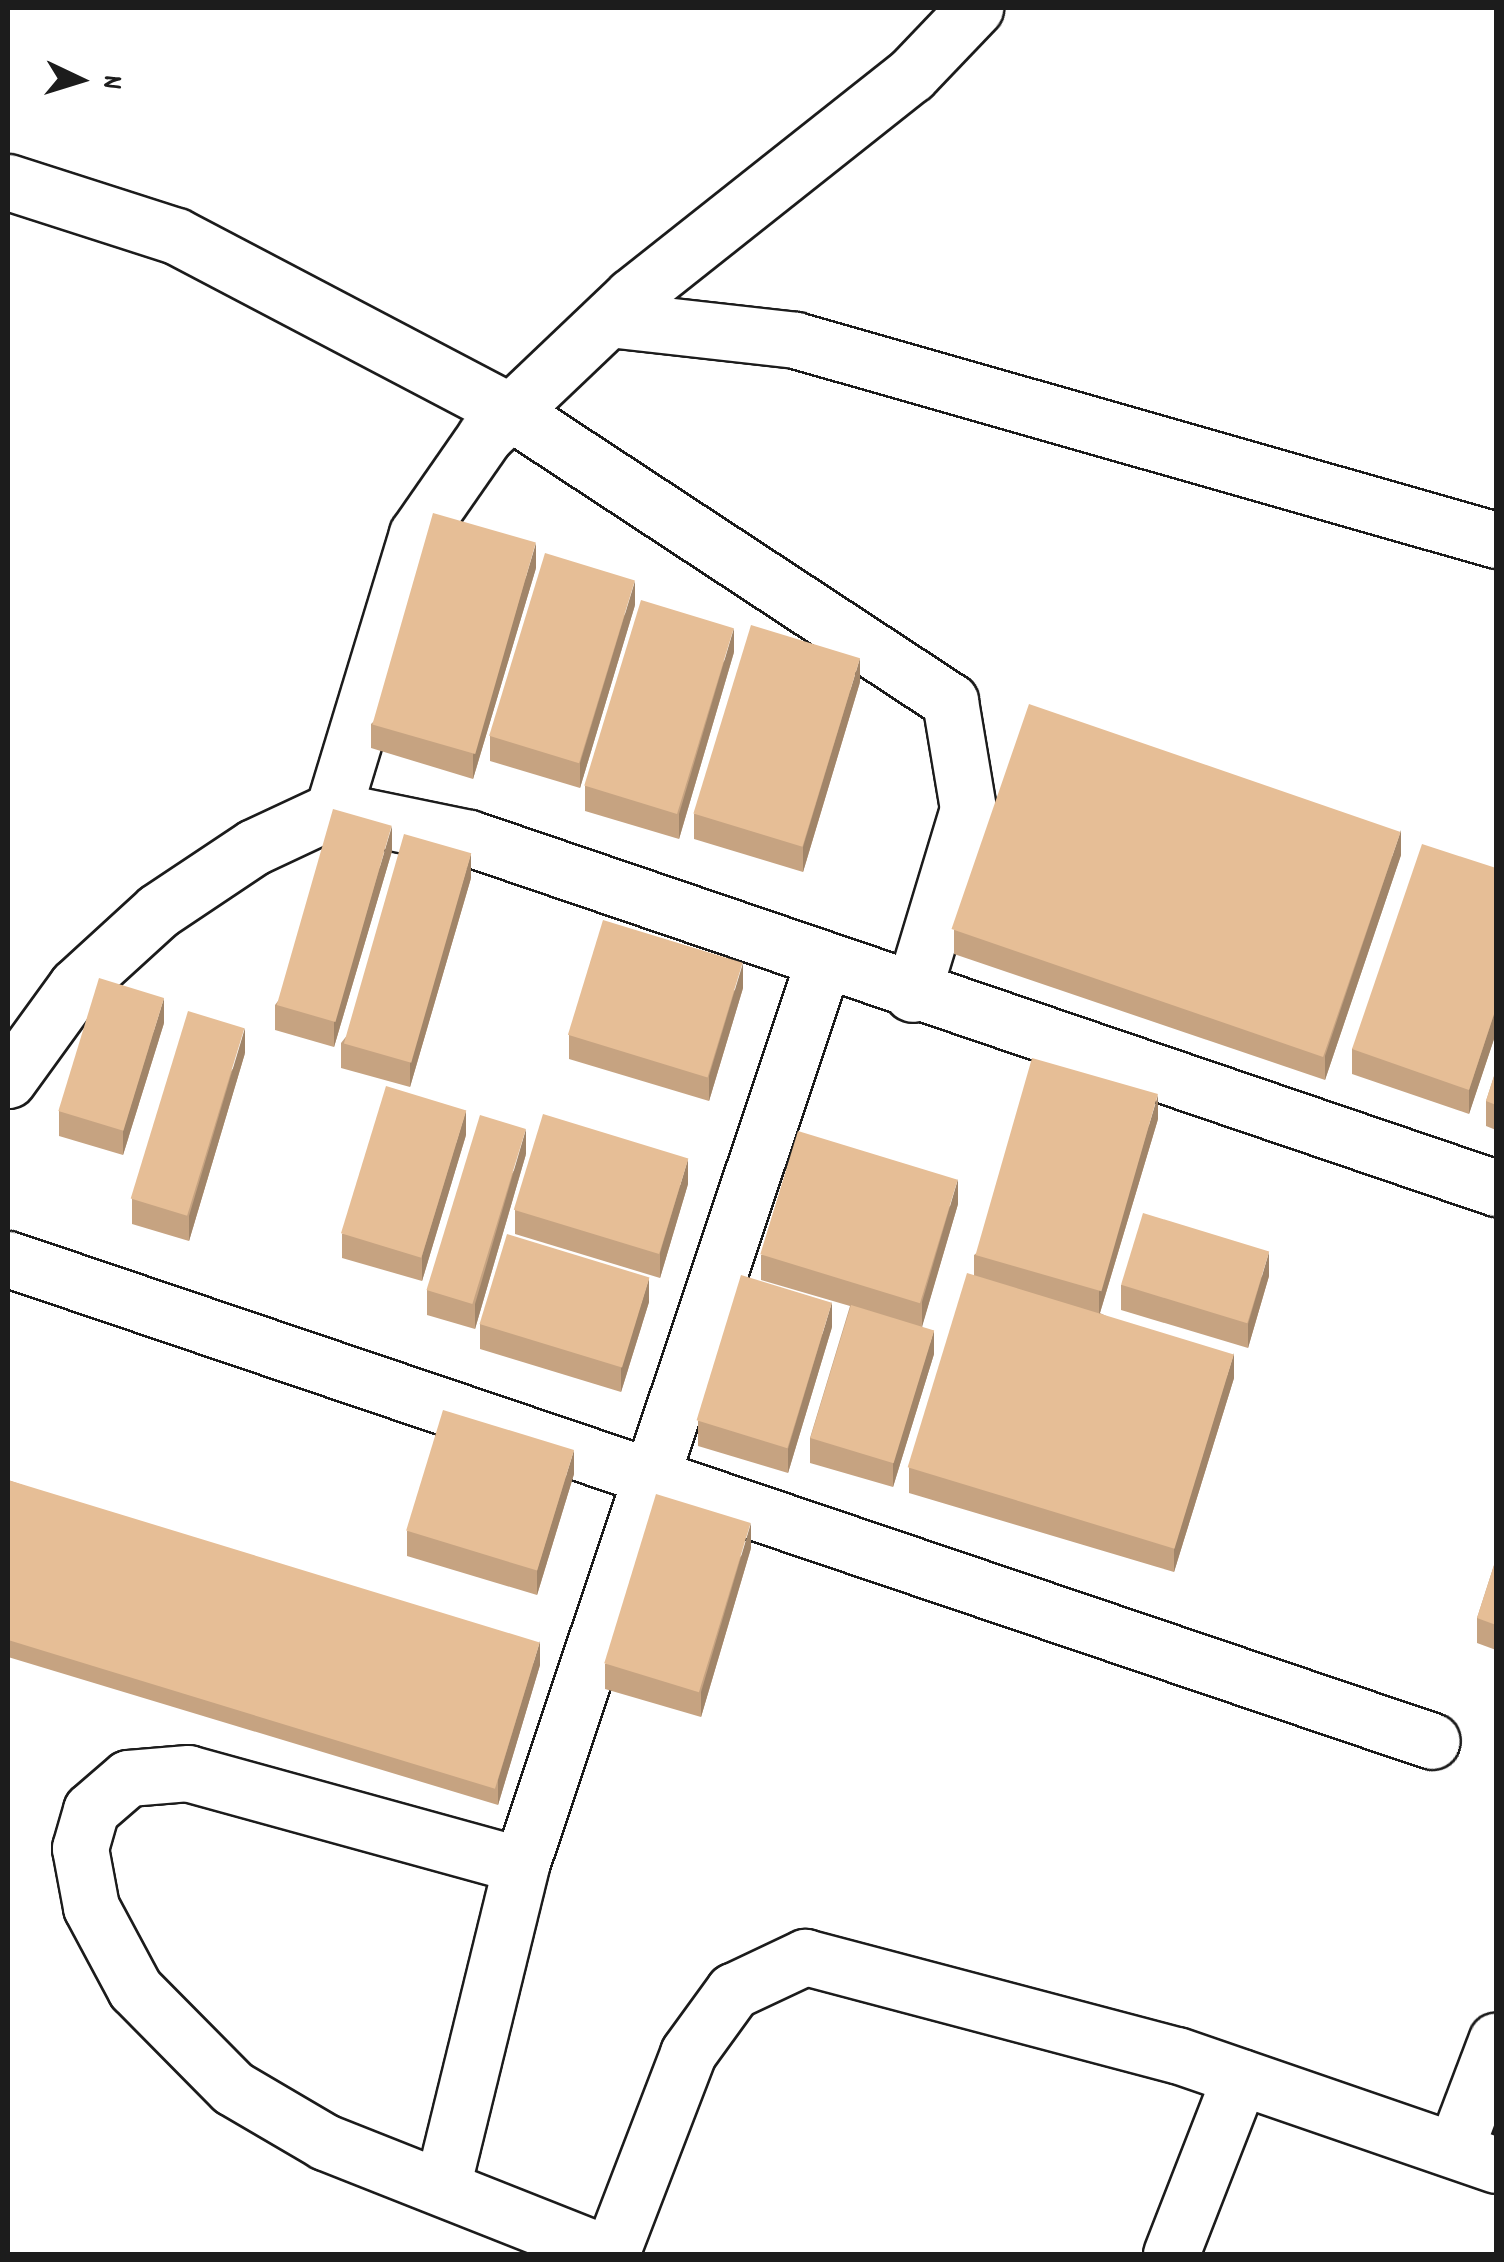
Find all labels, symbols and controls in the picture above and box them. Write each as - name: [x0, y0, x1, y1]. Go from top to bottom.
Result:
- north arrow: [30, 30, 130, 130]
- text: N: [89, 74, 130, 90]

